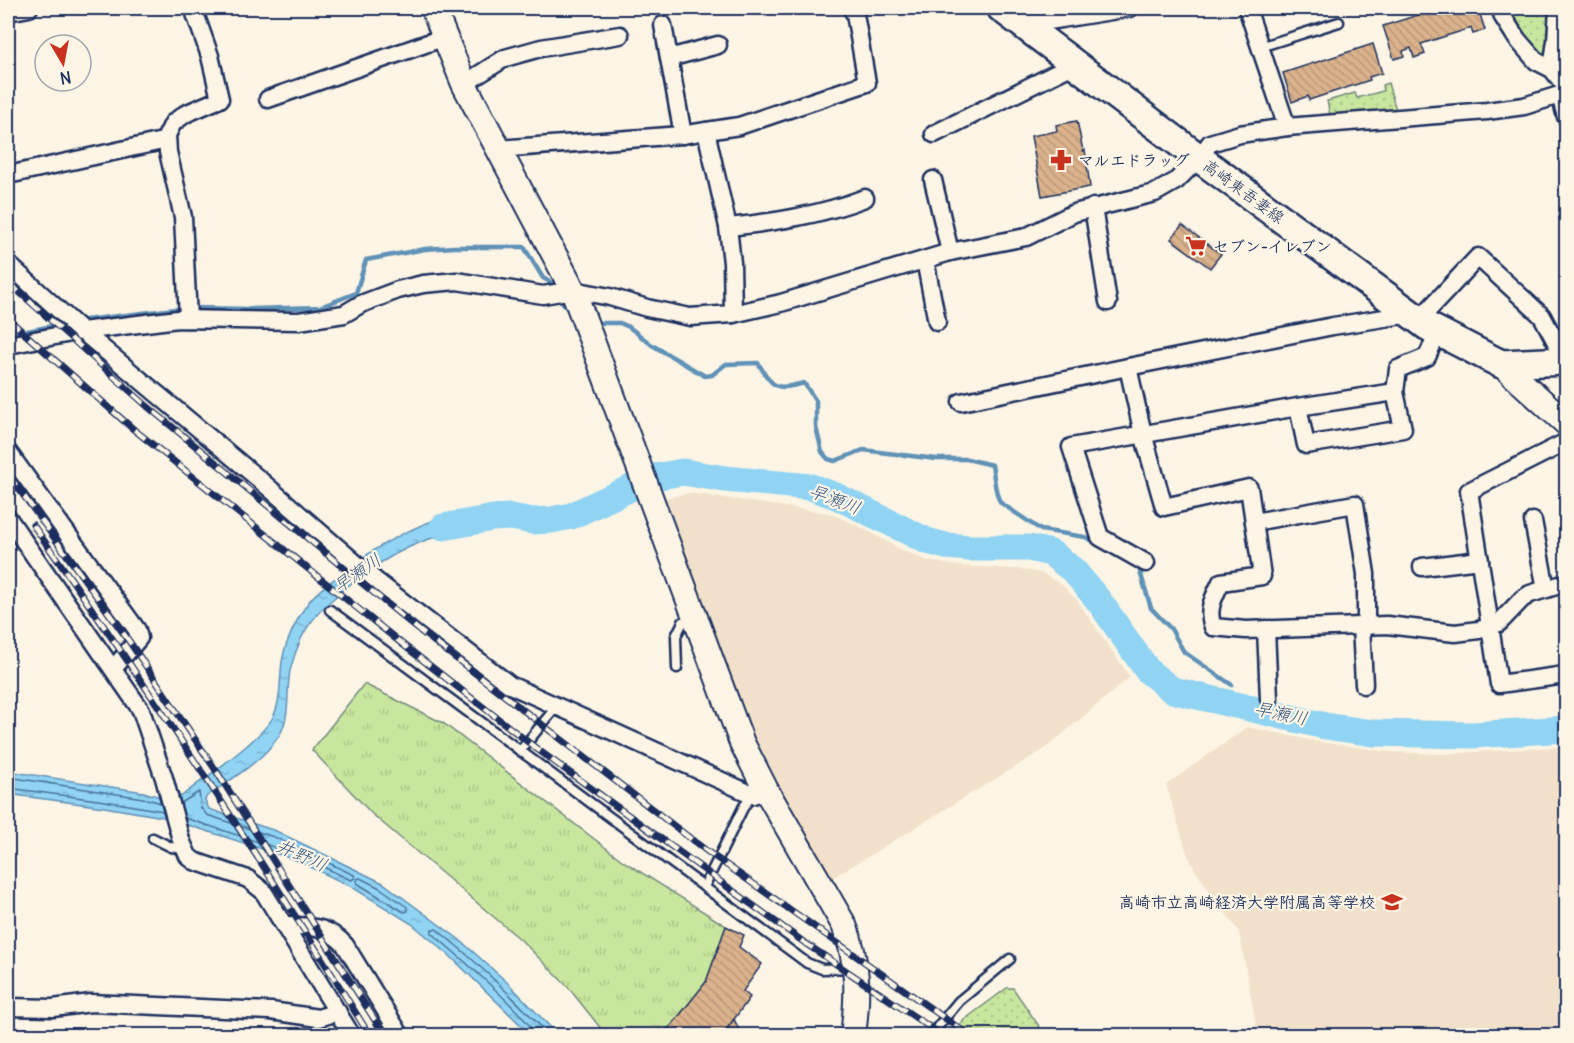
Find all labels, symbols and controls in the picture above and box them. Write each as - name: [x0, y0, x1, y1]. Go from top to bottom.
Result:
- north arrow: [33, 33, 93, 93]
- text: N: [58, 67, 73, 89]
- pharmacy icon: マルエドラッグ: [1049, 148, 1073, 172]
- place label: マルエドラッグ: [1078, 150, 1190, 170]
- street label: 高崎東吾妻線: [1199, 155, 1289, 227]
- supermarket icon: セブン-イレブン: [1184, 234, 1208, 258]
- place label: セブン-イレブン: [1213, 236, 1332, 256]
- water label: 早瀬川: [806, 479, 864, 519]
- water label: 早瀬川: [328, 548, 386, 598]
- water label: 早瀬川: [1252, 696, 1310, 730]
- water label: 井野川: [273, 834, 331, 876]
- school or university icon: 高崎市立高崎経済大学附属高等学校: [1380, 890, 1404, 914]
- place label: 高崎市立高崎経済大学附属高等学校: [1119, 892, 1375, 912]

